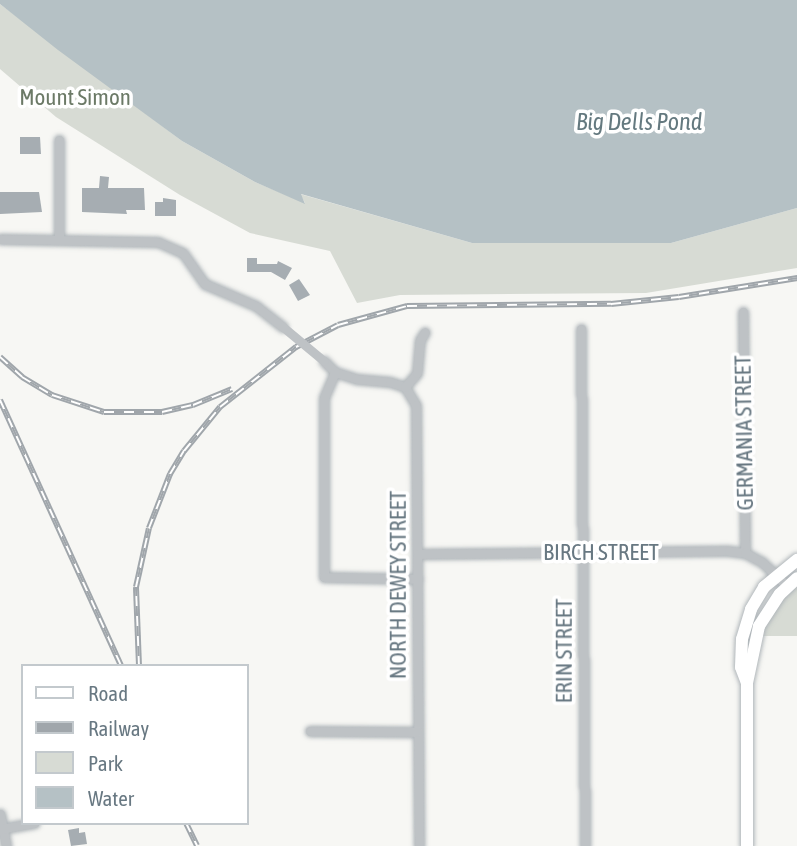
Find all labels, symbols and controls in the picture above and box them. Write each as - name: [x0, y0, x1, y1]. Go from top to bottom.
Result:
- park label: Mount Simon: [19, 83, 131, 111]
- water label: Big Dells Pond: [576, 108, 702, 136]
- street label: GERMANIA STREET: [729, 355, 759, 511]
- street label: NORTH DEWEY STREET: [384, 491, 412, 679]
- street label: BIRCH STREET: [543, 538, 659, 566]
- street label: ERIN STREET: [550, 599, 578, 703]
- legend: [21, 664, 248, 825]
- text: Road: [88, 681, 128, 705]
- text: Railway: [88, 716, 149, 740]
- text: Park: [88, 751, 123, 775]
- text: Water: [88, 786, 134, 810]

